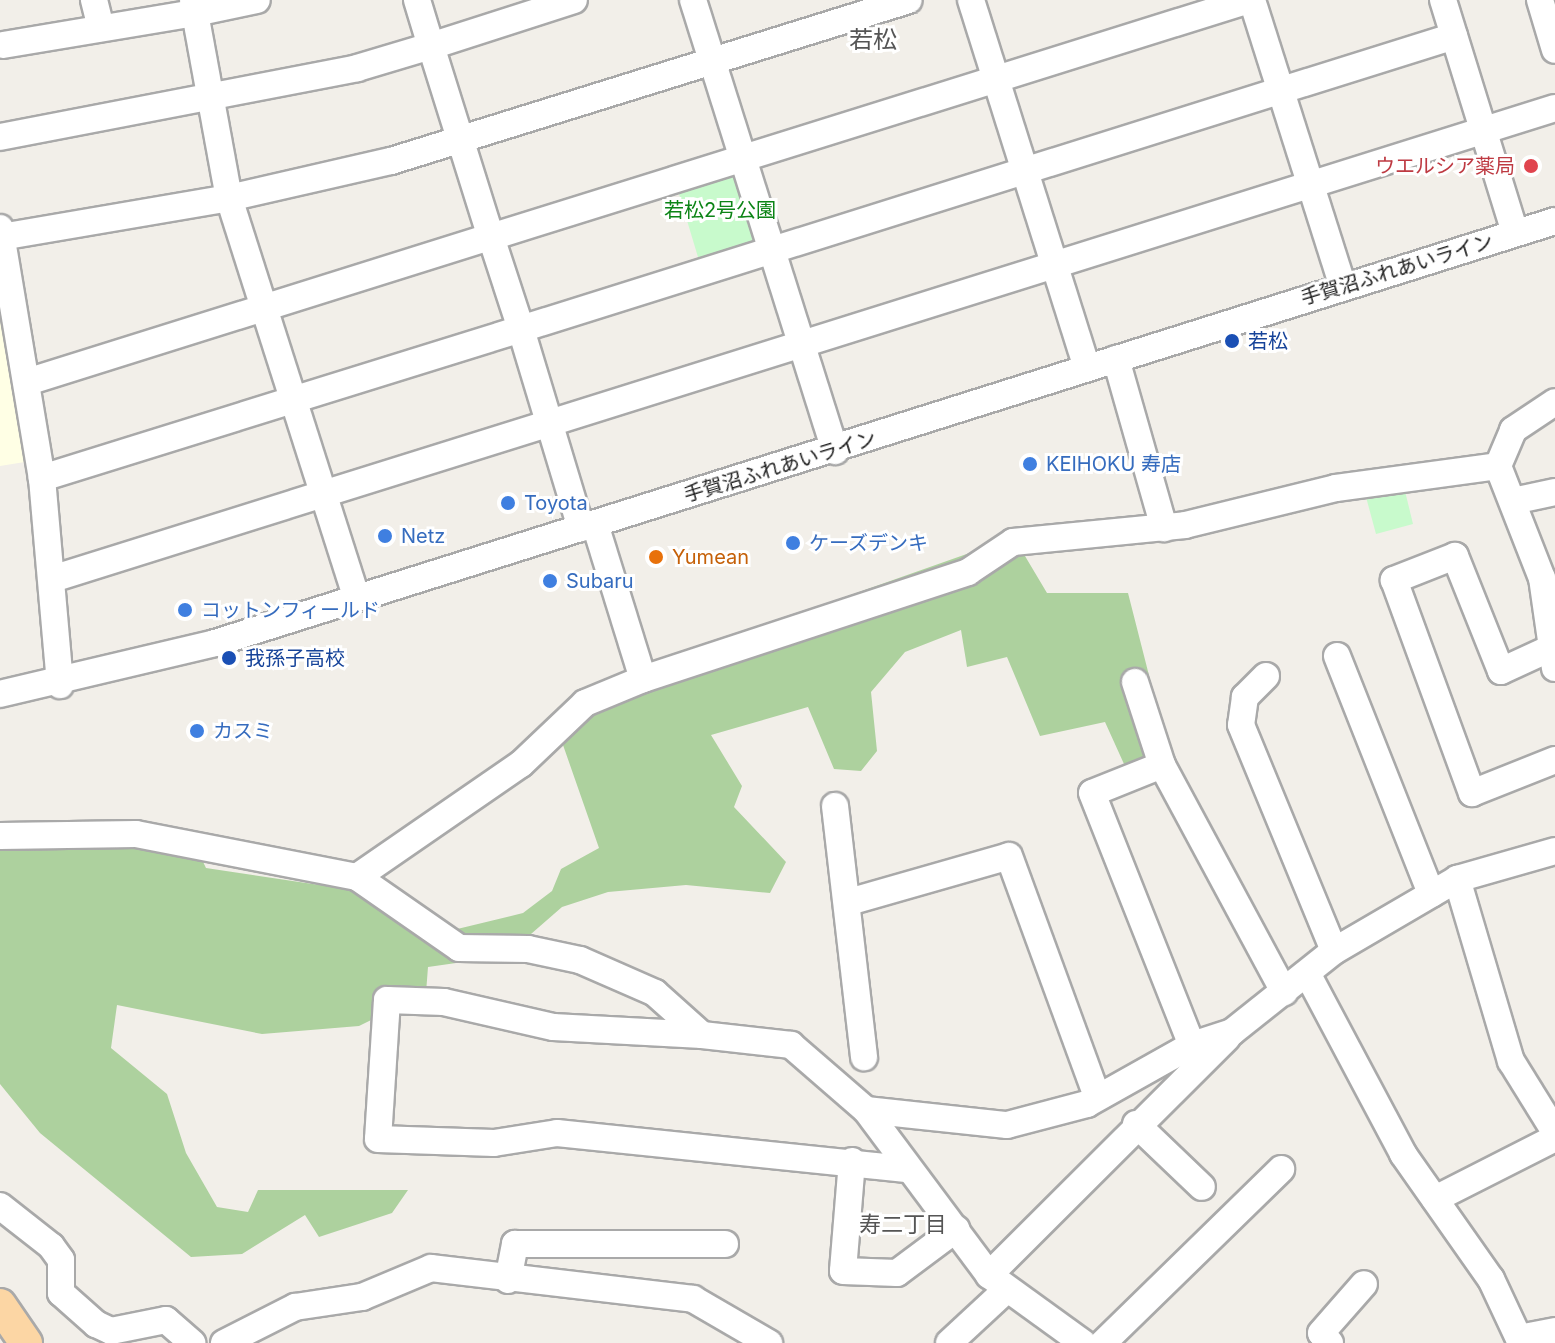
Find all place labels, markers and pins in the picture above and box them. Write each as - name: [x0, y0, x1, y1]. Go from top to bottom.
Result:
- place label: ウエルシア薬局: [1375, 154, 1515, 178]
- marker: ウエルシア薬局: [1522, 157, 1540, 175]
- place label: 若松: [1248, 329, 1288, 353]
- marker: 若松: [1223, 332, 1241, 350]
- place label: KEIHOKU 寿店: [1046, 452, 1181, 476]
- marker: KEIHOKU 寿店: [1021, 455, 1039, 473]
- place label: Toyota: [524, 491, 588, 515]
- marker: Toyota: [499, 494, 517, 512]
- place label: Netz: [401, 524, 445, 548]
- marker: Netz: [376, 527, 394, 545]
- place label: ケーズデンキ: [809, 531, 929, 555]
- marker: ケーズデンキ: [784, 534, 802, 552]
- place label: Yumean: [672, 545, 749, 569]
- marker: Yumean: [647, 548, 665, 566]
- place label: Subaru: [566, 569, 634, 593]
- marker: Subaru: [541, 572, 559, 590]
- place label: コットンフィールド: [201, 598, 381, 622]
- marker: コットンフィールド: [176, 601, 194, 619]
- place label: 我孫子高校: [245, 646, 345, 670]
- marker: 我孫子高校: [220, 649, 238, 667]
- place label: カスミ: [213, 719, 273, 743]
- marker: カスミ: [188, 722, 206, 740]

